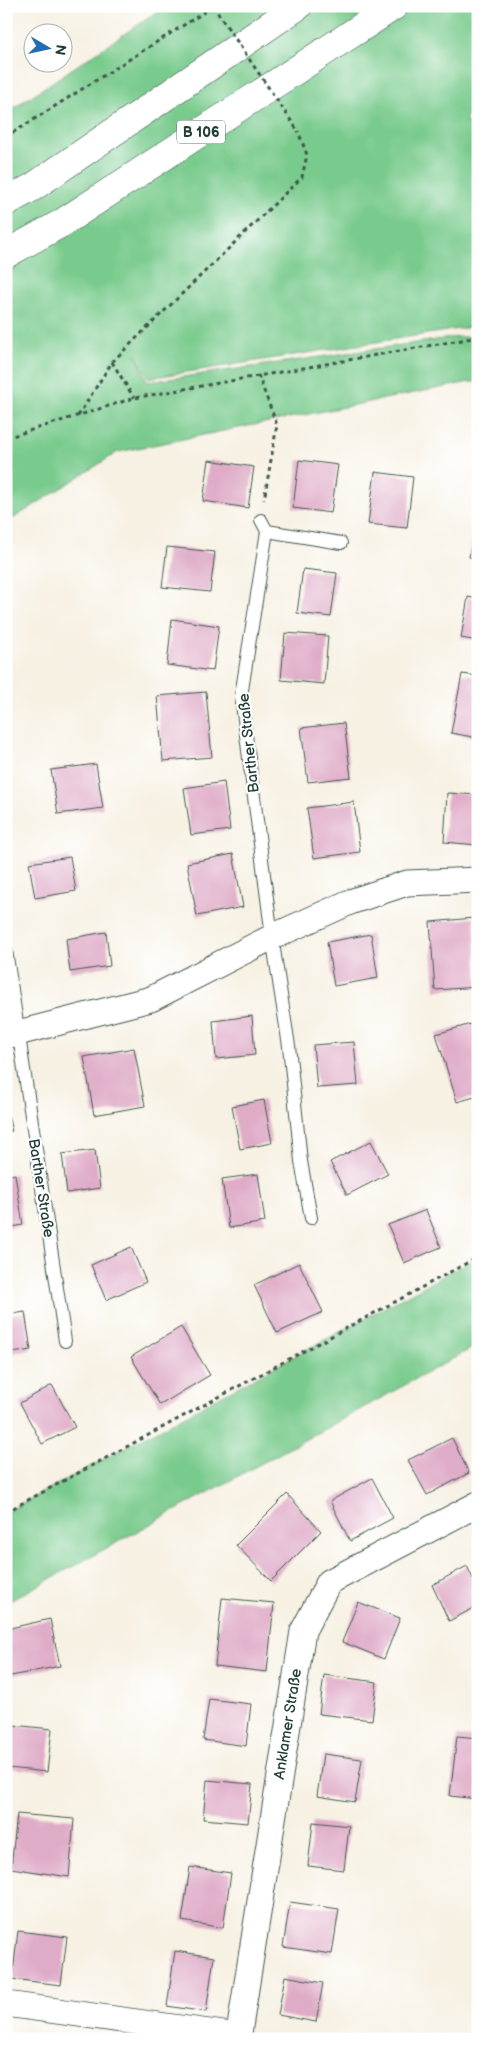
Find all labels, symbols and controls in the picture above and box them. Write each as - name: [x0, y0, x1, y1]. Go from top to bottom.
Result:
- north arrow: [22, 22, 72, 72]
- text: N: [51, 43, 70, 56]
- road number: B 106: [177, 120, 225, 144]
- street label: Barther Straße: [234, 692, 264, 794]
- street label: Barther Straße: [24, 1137, 58, 1239]
- street label: Anklamer Straße: [270, 1667, 306, 1781]

